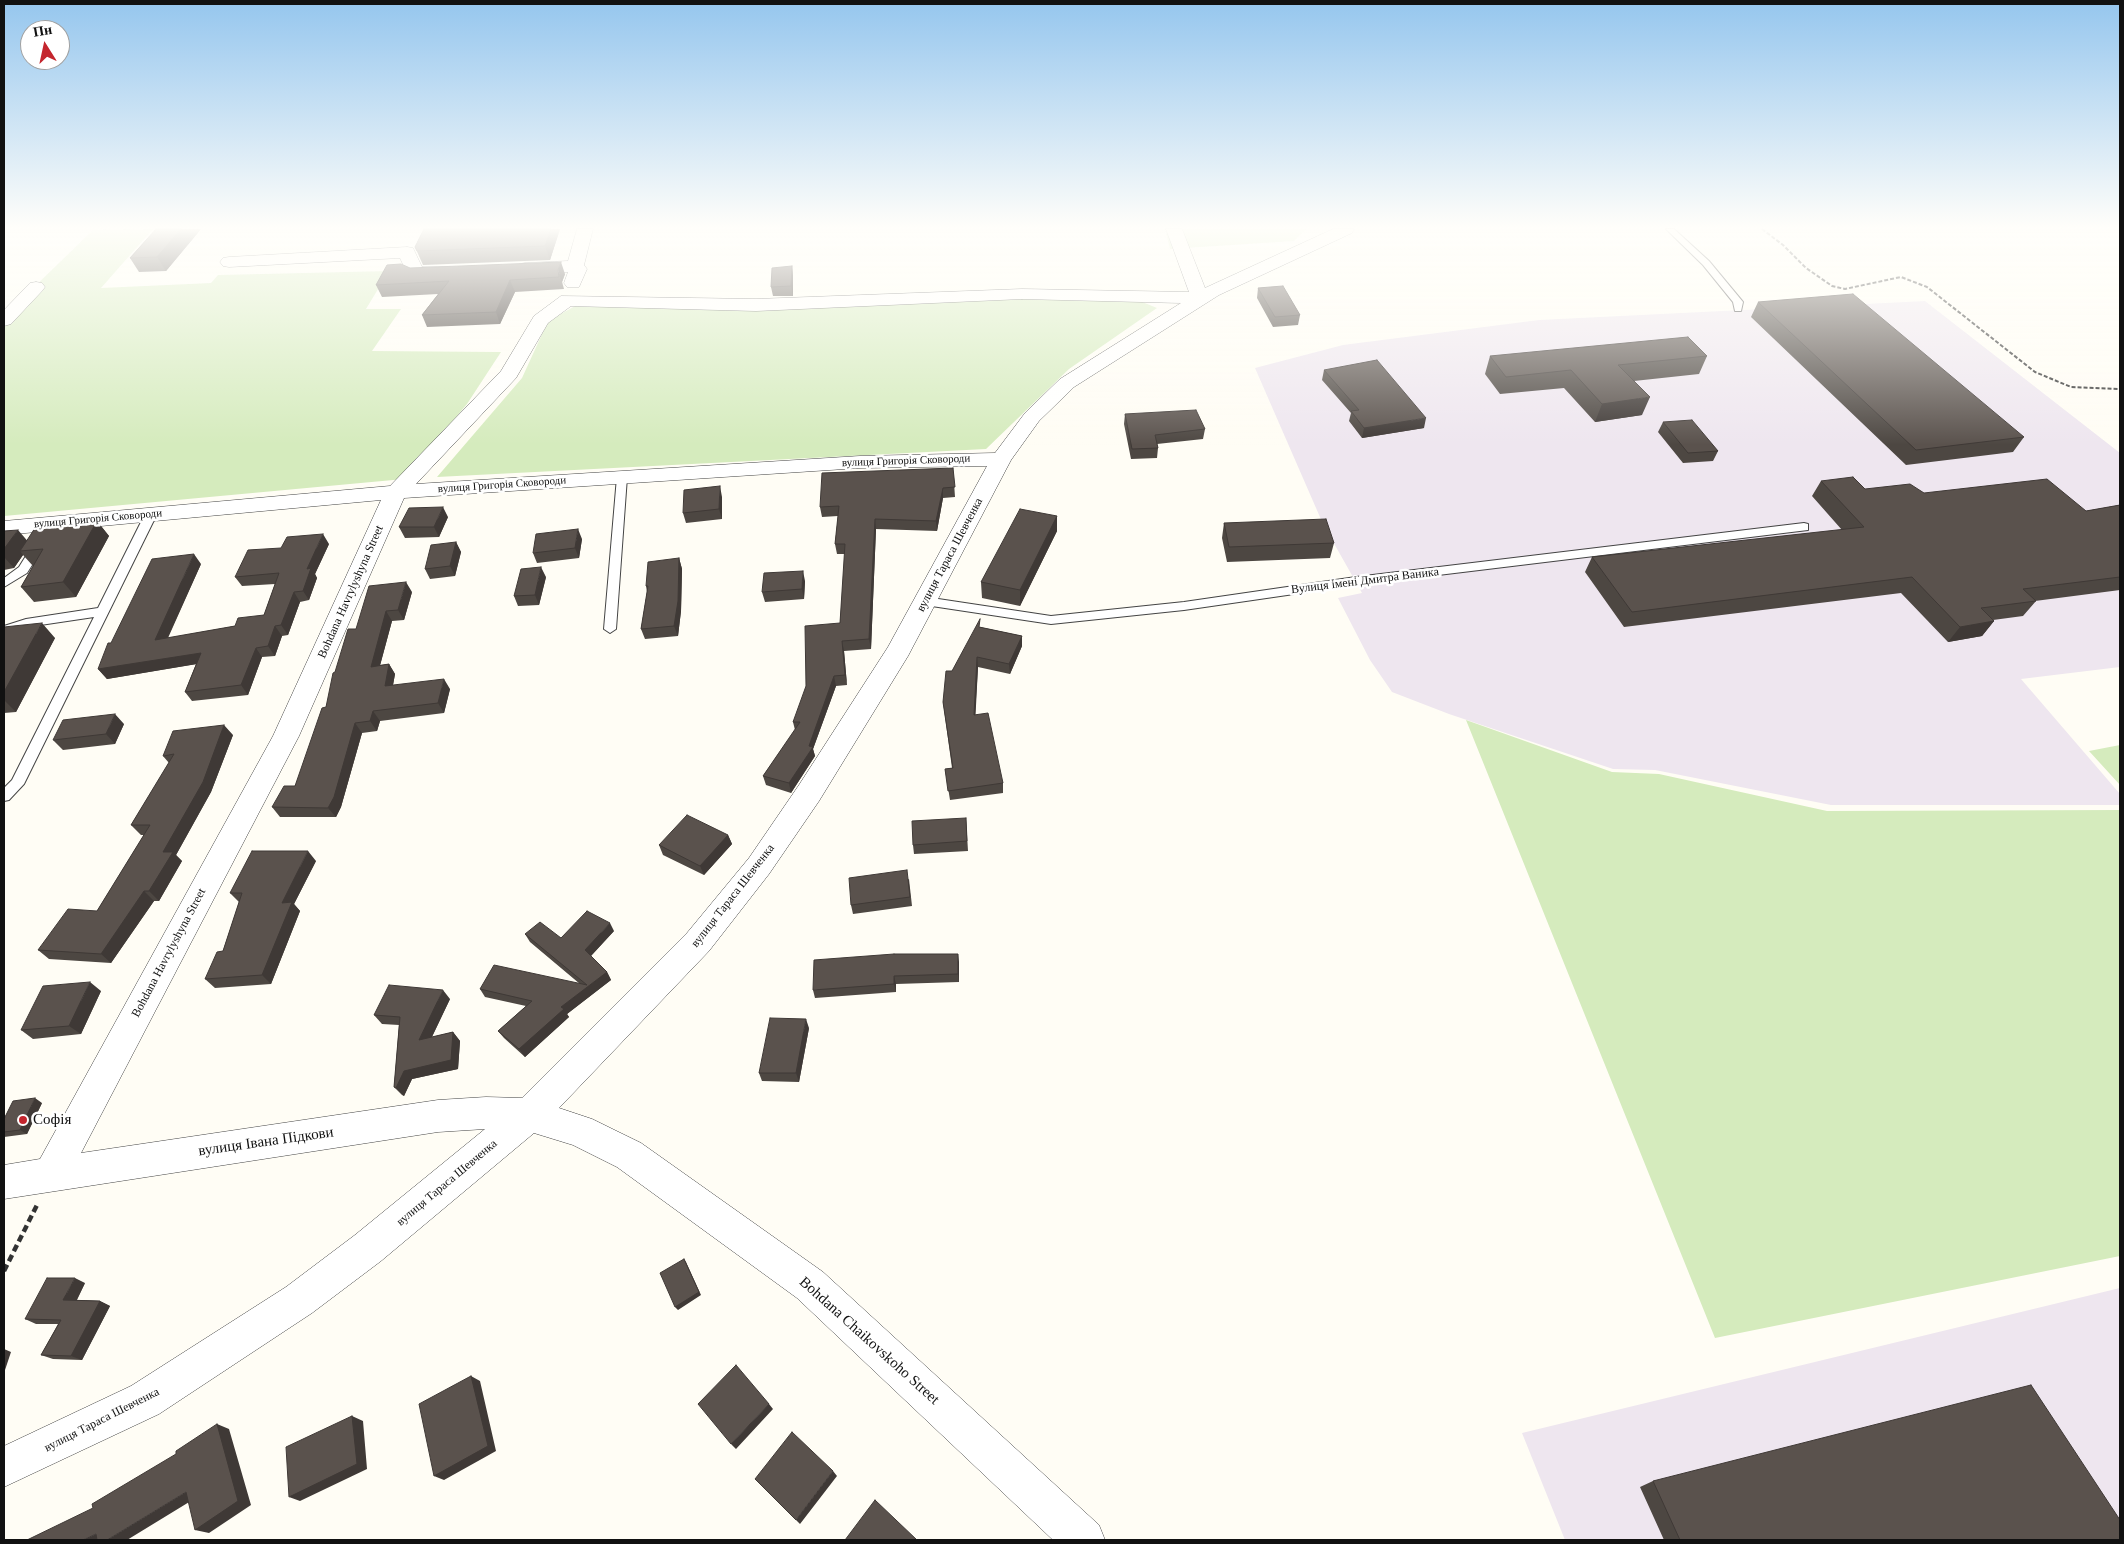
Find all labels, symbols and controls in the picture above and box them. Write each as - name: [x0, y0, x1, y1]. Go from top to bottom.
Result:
- north arrow: [20, 20, 70, 70]
- text: Пн: [32, 22, 53, 40]
- street label: вулиця Григорія Сковороди: [842, 452, 970, 470]
- street label: вулиця Григорія Сковороди: [437, 474, 567, 496]
- street label: вулиця Тараса Шевченка: [914, 496, 986, 614]
- street label: вулиця Григорія Сковороди: [33, 507, 163, 531]
- street label: Bohdana Havrylyshyna Street: [315, 523, 387, 661]
- street label: Вулиця імені Дмитра Ваника: [1290, 565, 1440, 597]
- street label: вулиця Тараса Шевченка: [688, 842, 778, 950]
- street label: Bohdana Havrylyshyna Street: [129, 886, 209, 1020]
- place label: Софія: [33, 1111, 71, 1129]
- marker: Софія: [17, 1114, 29, 1126]
- street label: вулиця Івана Підкови: [197, 1124, 335, 1160]
- street label: вулиця Тараса Шевченка: [394, 1137, 500, 1229]
- street label: Bohdana Chaikovskoho Street: [795, 1273, 943, 1409]
- street label: вулиця Тараса Шевченка: [42, 1385, 162, 1455]

